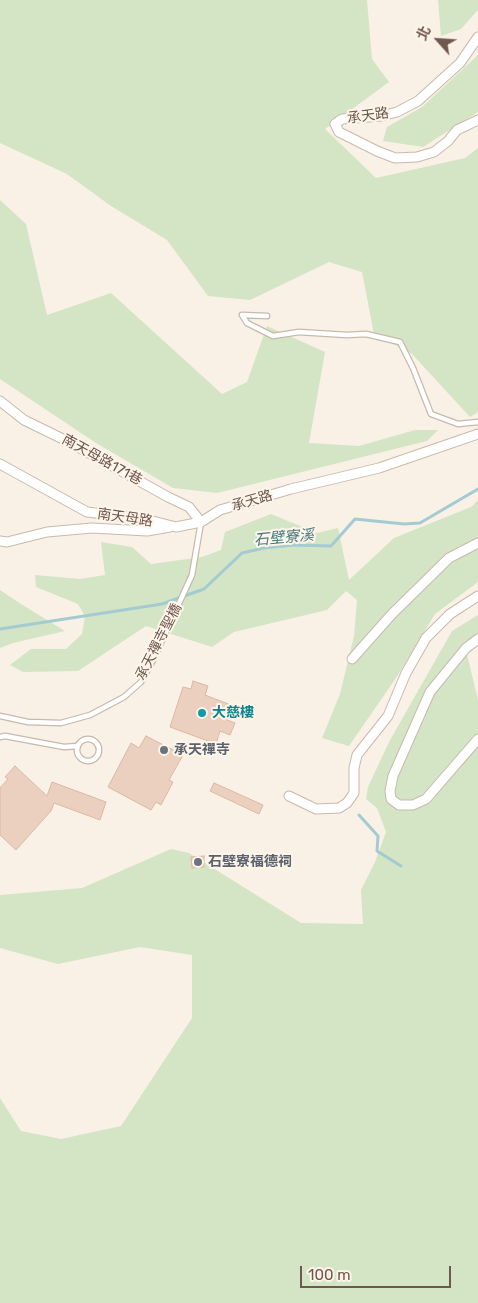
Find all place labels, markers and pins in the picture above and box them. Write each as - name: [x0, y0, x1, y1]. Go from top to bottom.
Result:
- place label: 大慈樓: [212, 705, 254, 721]
- marker: 大慈樓: [196, 707, 208, 719]
- place label: 承天禪寺: [174, 742, 230, 758]
- marker: 承天禪寺: [158, 744, 170, 756]
- place label: 石壁寮福德祠: [208, 854, 292, 870]
- marker: 石壁寮福德祠: [192, 856, 204, 868]

